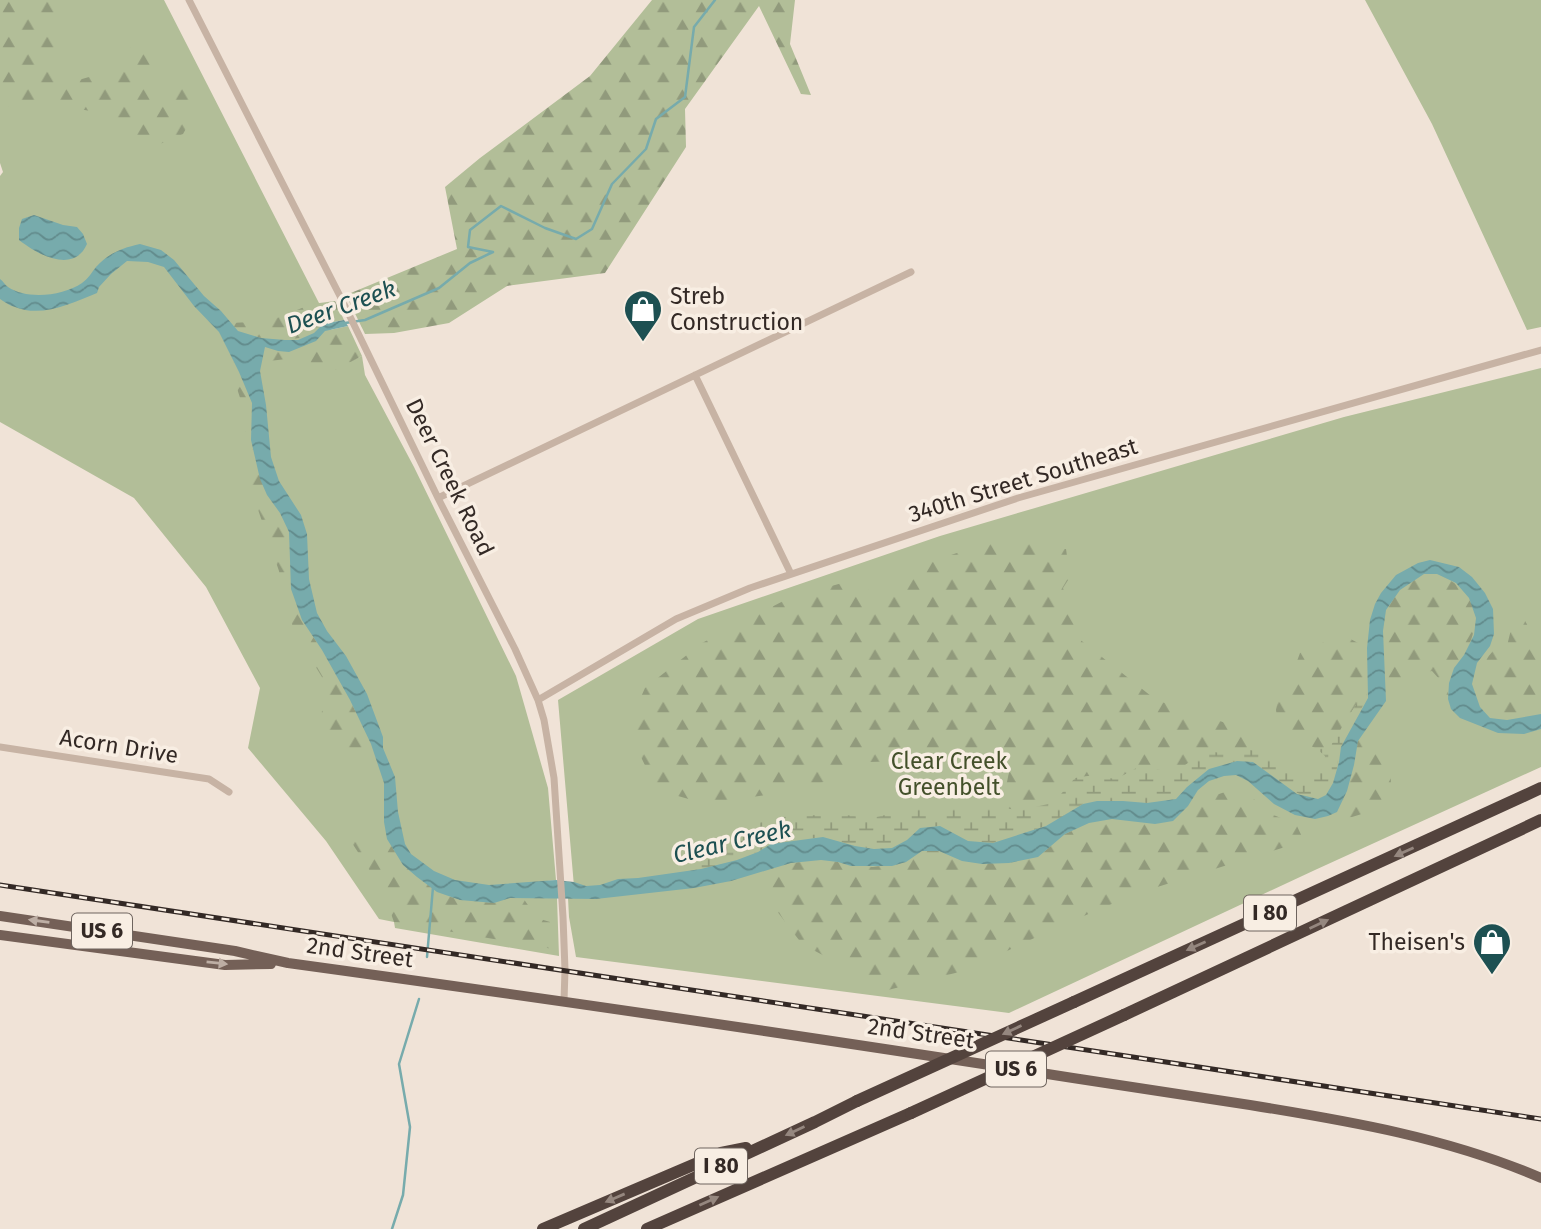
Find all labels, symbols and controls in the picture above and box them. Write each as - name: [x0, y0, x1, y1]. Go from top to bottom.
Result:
- water label: Deer Creek: [282, 274, 400, 340]
- place label: Streb Construction: [670, 282, 803, 336]
- shop icon: Streb Construction: [622, 288, 664, 343]
- street label: Deer Creek Road: [400, 394, 500, 560]
- street label: 340th Street Southeast: [905, 432, 1141, 528]
- street label: Acorn Drive: [58, 723, 180, 769]
- park label: Clear Creek Greenbelt: [891, 747, 1008, 801]
- water label: Clear Creek: [670, 815, 794, 869]
- one-way arrow: [1393, 847, 1414, 858]
- road number: I 80: [1244, 895, 1296, 930]
- road number: US 6: [72, 914, 132, 948]
- one-way arrow: [27, 916, 49, 927]
- one-way arrow: [1309, 918, 1329, 930]
- shop icon: Theisen's: [1471, 921, 1513, 976]
- place label: Theisen's: [1369, 928, 1465, 956]
- street label: 2nd Street: [305, 931, 416, 973]
- one-way arrow: [1186, 941, 1207, 952]
- one-way arrow: [206, 958, 228, 969]
- street label: 2nd Street: [866, 1012, 977, 1054]
- one-way arrow: [1002, 1024, 1022, 1036]
- road number: US 6: [986, 1052, 1046, 1086]
- one-way arrow: [785, 1126, 806, 1137]
- road number: I 80: [695, 1148, 747, 1184]
- one-way arrow: [604, 1193, 625, 1204]
- one-way arrow: [699, 1195, 719, 1207]

